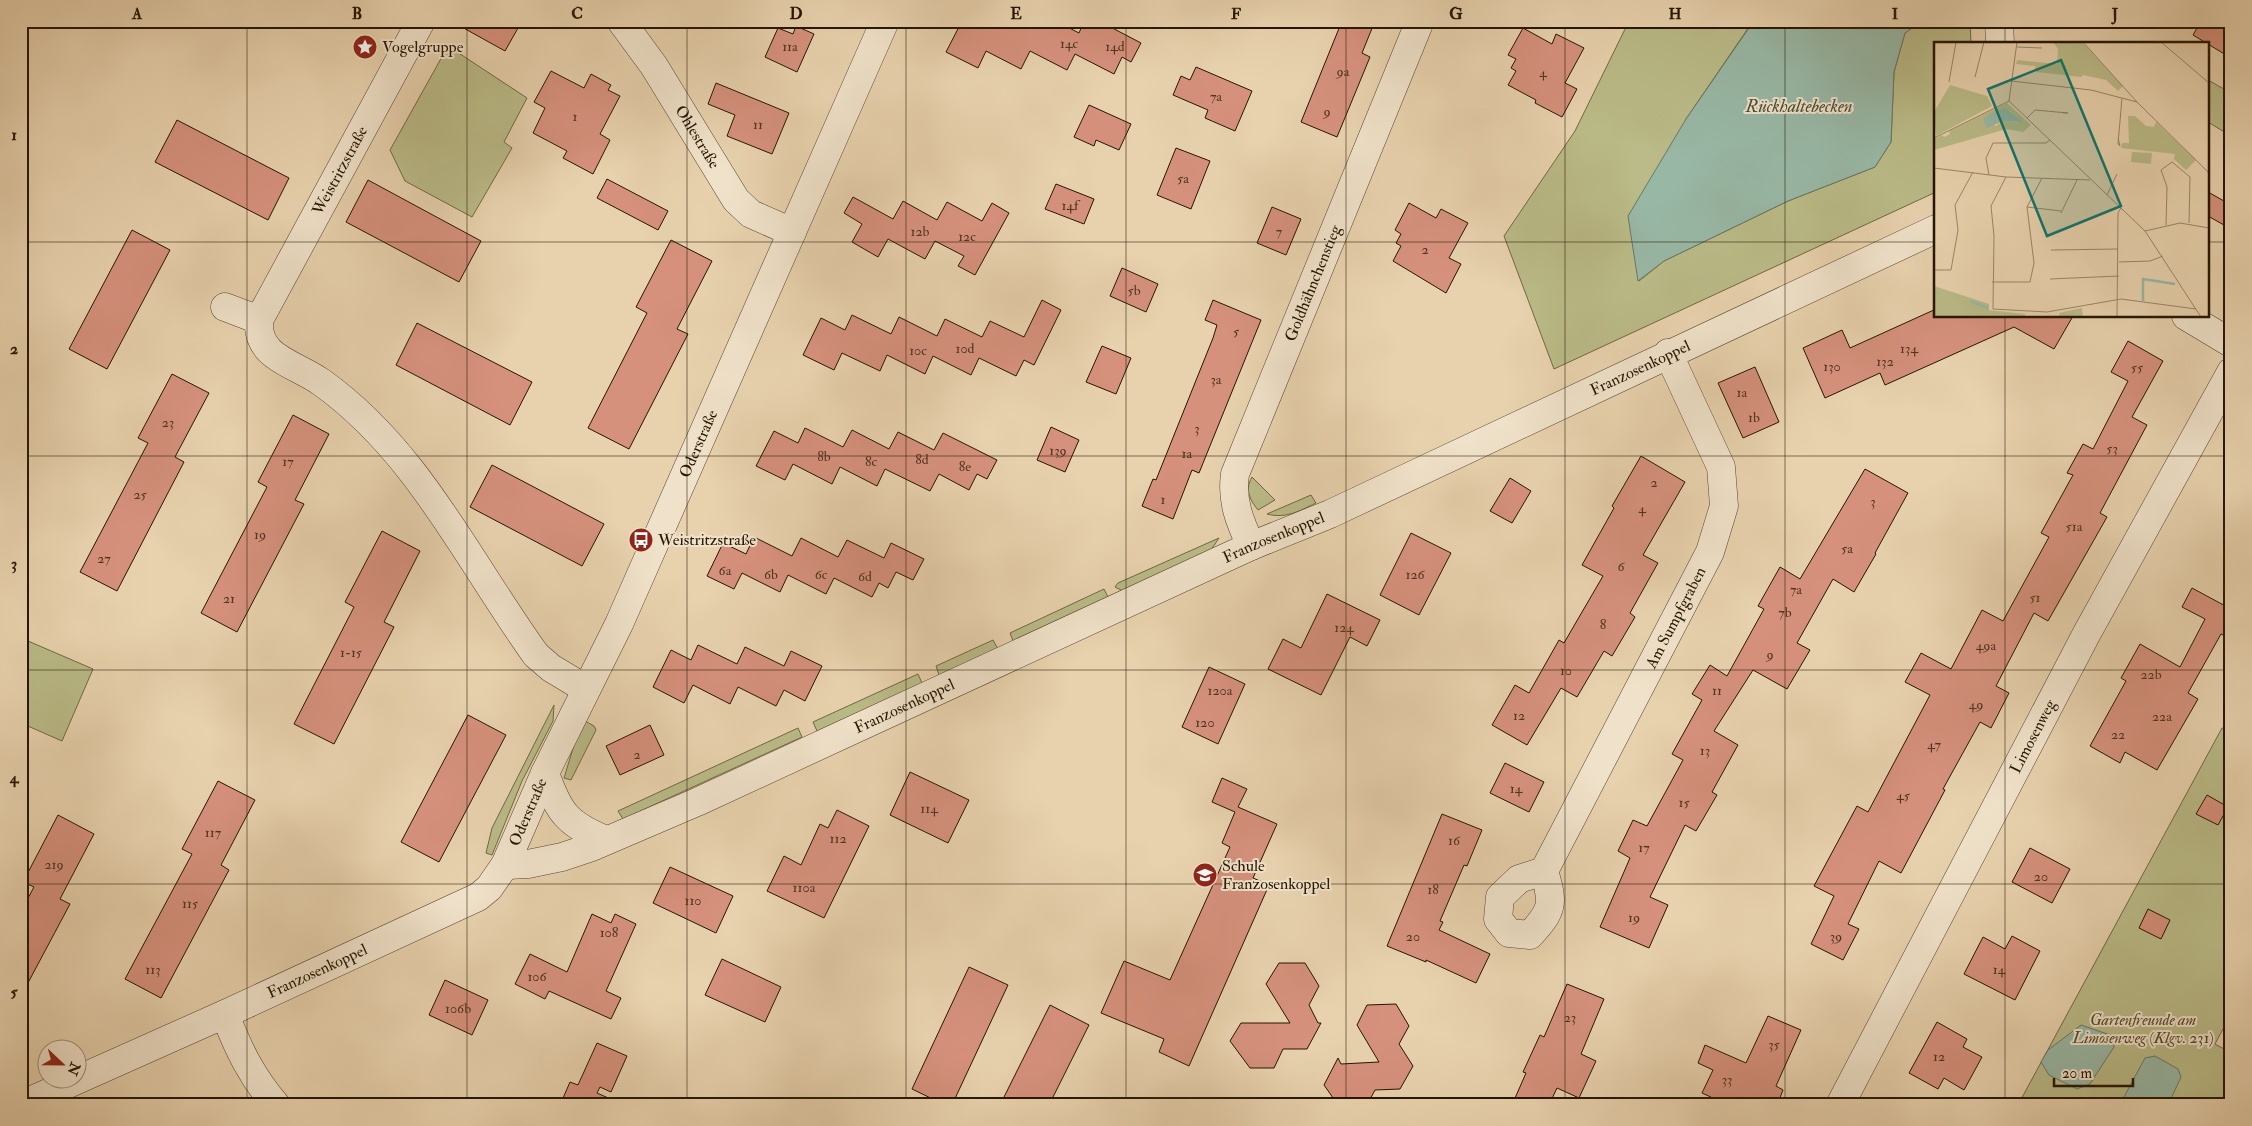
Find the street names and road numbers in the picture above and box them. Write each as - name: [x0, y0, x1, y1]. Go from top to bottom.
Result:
- street label: Ohlestraße: [670, 102, 725, 173]
- street label: Weistritzstraße: [307, 122, 372, 219]
- street label: Goldhähnchenstieg: [1280, 221, 1346, 344]
- street label: Franzosenkoppel: [1587, 336, 1694, 400]
- street label: Oderstraße: [675, 406, 722, 481]
- street label: Franzosenkoppel: [1220, 507, 1327, 568]
- street label: Am Sumpfgraben: [1641, 563, 1711, 673]
- street label: Franzosenkoppel: [851, 674, 958, 738]
- street label: Limosenweg: [2005, 695, 2061, 777]
- street label: Oderstraße: [504, 775, 552, 849]
- street label: Franzosenkoppel: [264, 940, 371, 1003]

